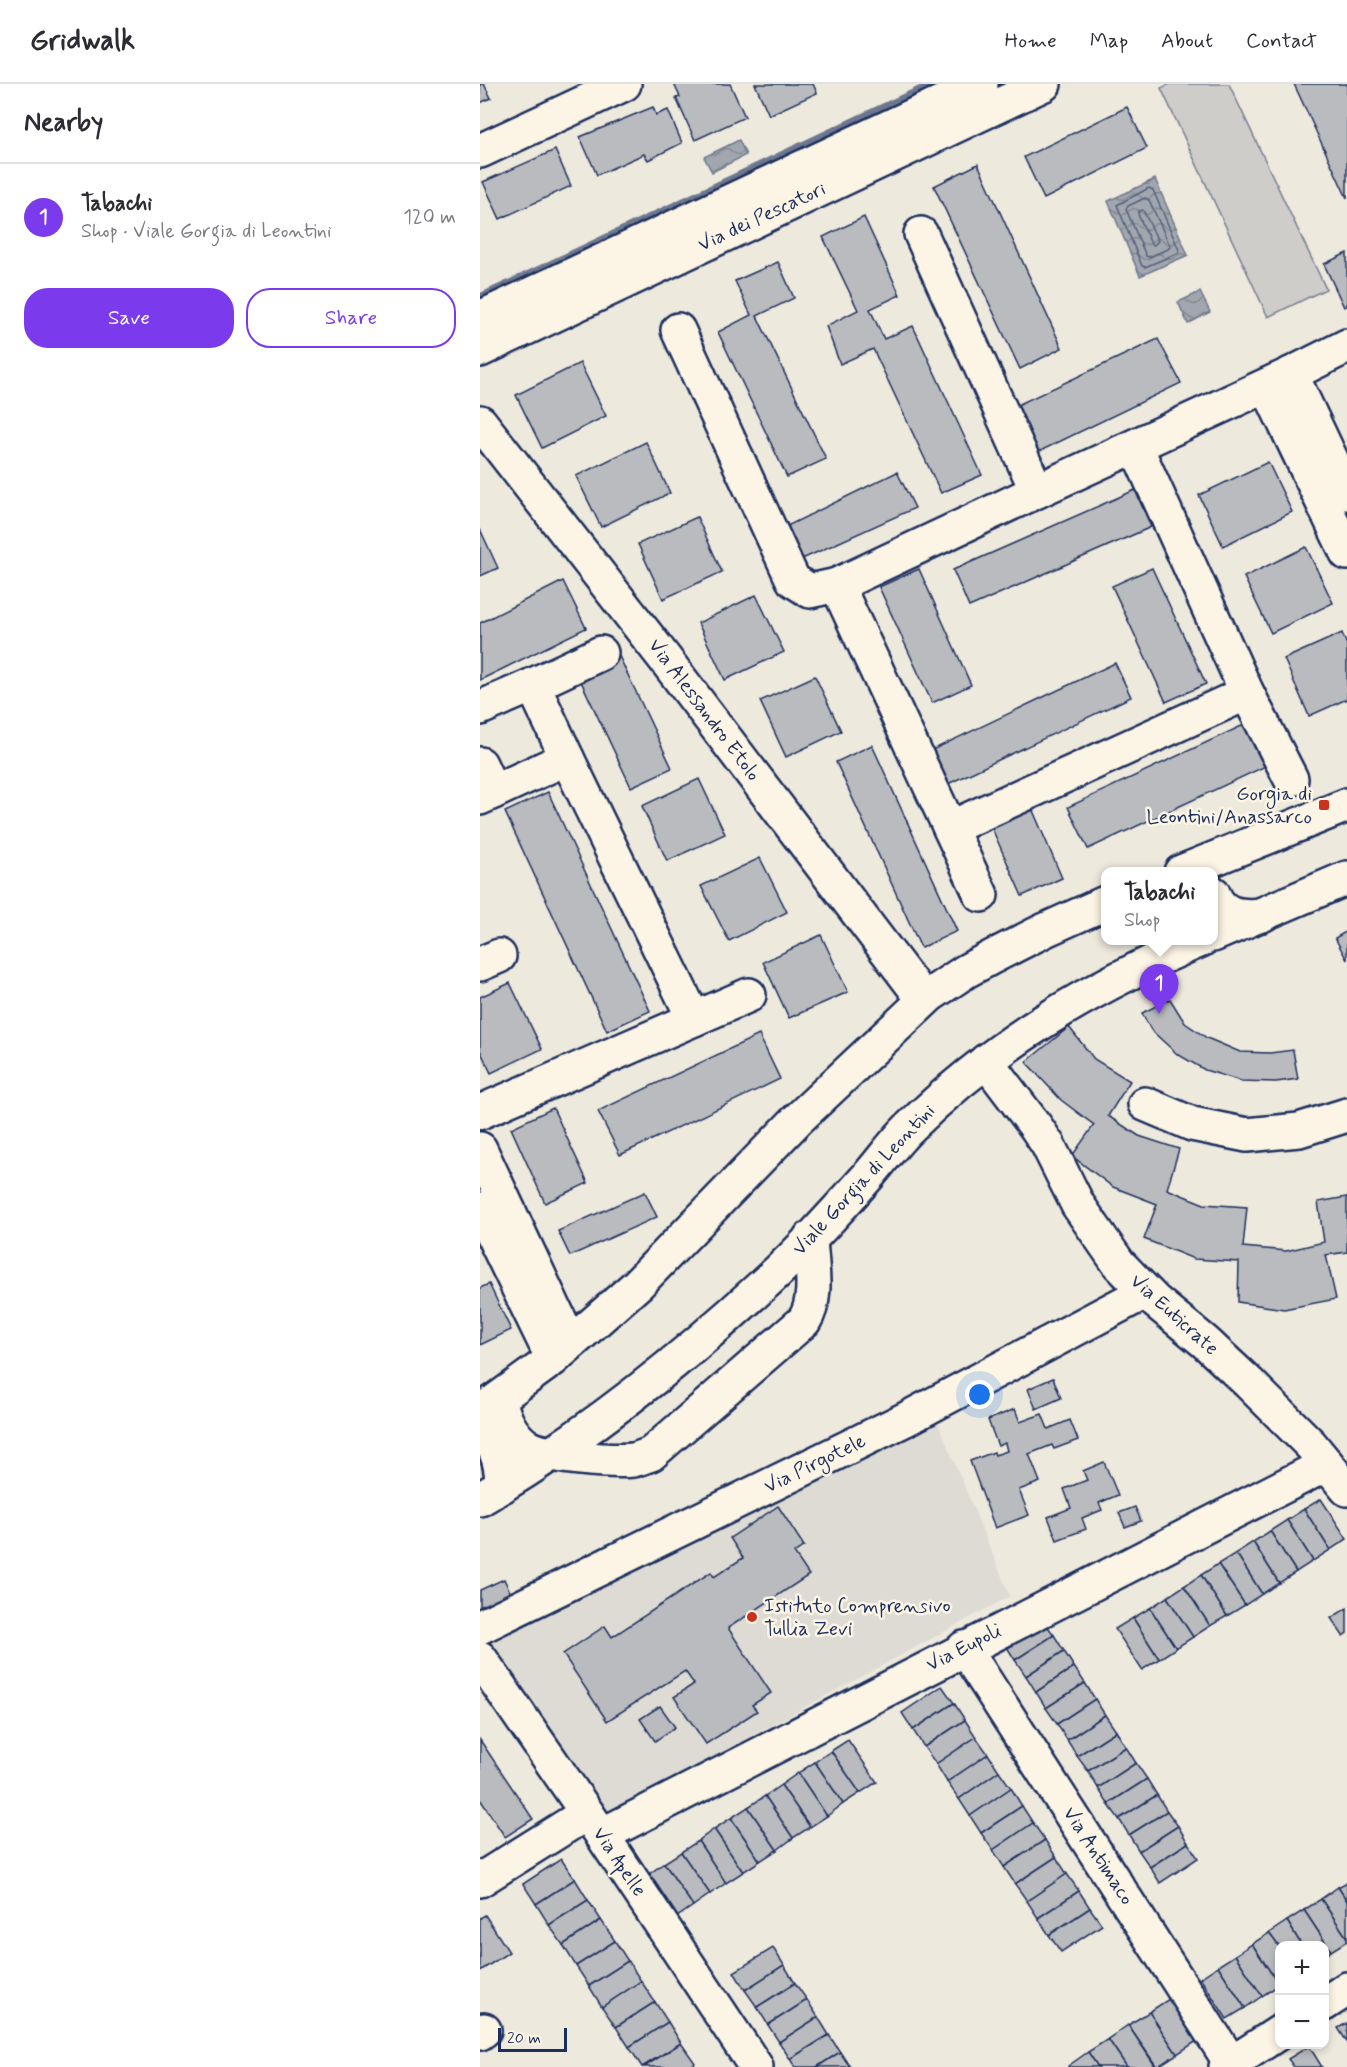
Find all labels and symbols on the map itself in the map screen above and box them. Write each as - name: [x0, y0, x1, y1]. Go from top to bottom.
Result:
- street label: Via dei Pescatori: [694, 176, 830, 258]
- street label: Via Alessandro Etolo: [642, 633, 766, 787]
- place label: Gorgia di Leontini/Anassarco: [1146, 781, 1312, 831]
- marker: Gorgia di Leontini/Anassarco: [1317, 798, 1331, 812]
- pin: 1: [1140, 964, 1178, 1014]
- street label: Viale Gorgia di Leontini: [786, 1098, 943, 1263]
- street label: Via Euticrate: [1124, 1268, 1224, 1362]
- your location: [965, 1380, 994, 1409]
- street label: Via Pirgotele: [760, 1428, 871, 1501]
- place label: Istituto Comprensivo Tullia Zevi: [764, 1593, 951, 1643]
- marker: Istituto Comprensivo Tullia Zevi: [745, 1610, 759, 1624]
- street label: Via Eupoli: [922, 1618, 1006, 1678]
- street label: Via Antimaco: [1056, 1802, 1140, 1910]
- street label: Via Apelle: [585, 1822, 652, 1903]
- scale bar: [498, 2025, 567, 2052]

